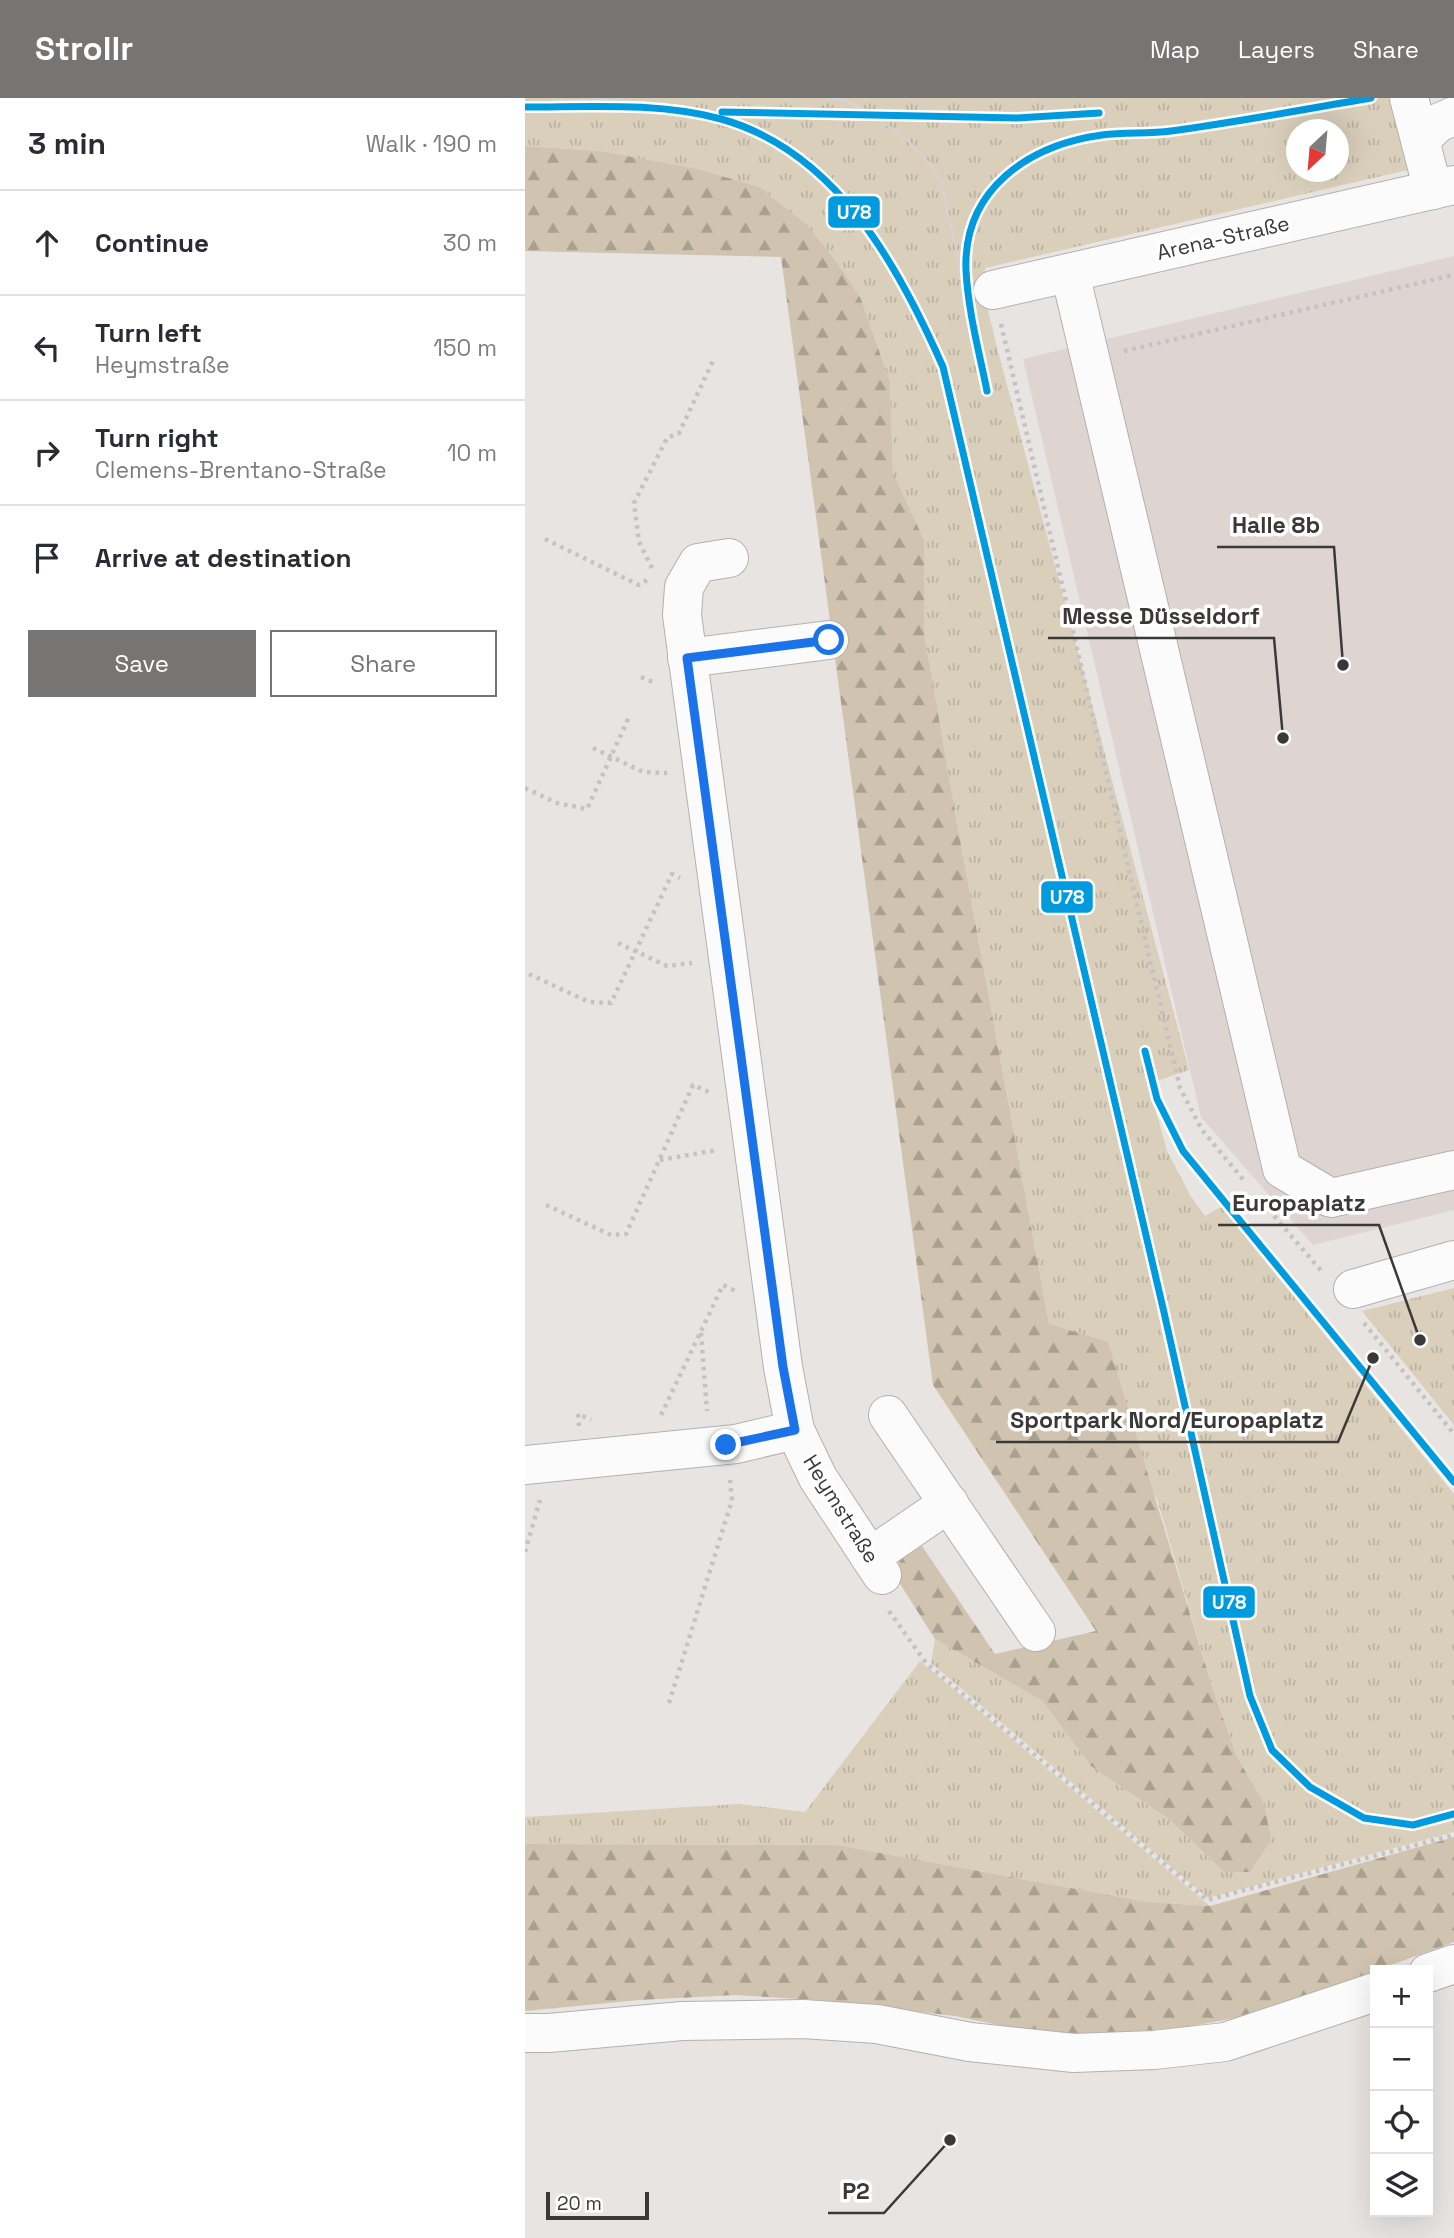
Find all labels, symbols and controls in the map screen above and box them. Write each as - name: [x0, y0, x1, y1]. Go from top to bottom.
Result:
- text: Strollr: [35, 28, 133, 70]
- text: Map: [1150, 34, 1200, 65]
- text: Layers: [1238, 34, 1315, 65]
- text: Share: [1353, 34, 1419, 65]
- north arrow: [1286, 119, 1349, 182]
- text: 3 min: [28, 124, 106, 163]
- text: Walk · 190 m: [366, 129, 497, 159]
- line badge: U78: [827, 195, 881, 229]
- text: U78: [837, 200, 871, 225]
- street label: Arena-Straße: [1154, 209, 1292, 266]
- icon: ahead: [28, 224, 66, 262]
- text: Continue: [95, 226, 209, 260]
- text: 30 m: [443, 228, 497, 258]
- text: Turn left: [95, 316, 202, 350]
- icon: left: [28, 329, 66, 367]
- text: 150 m: [433, 333, 497, 363]
- text: Heymstraße: [95, 350, 230, 380]
- text: Turn right: [95, 421, 219, 455]
- icon: right: [28, 434, 66, 472]
- text: 10 m: [447, 438, 497, 468]
- text: Clemens-Brentano-Straße: [95, 455, 387, 485]
- callout: Halle 8b: [1217, 503, 1334, 547]
- text: Halle 8b: [1232, 510, 1320, 540]
- icon: arrive: [28, 539, 66, 577]
- text: Arrive at destination: [95, 541, 352, 575]
- callout: Messe Düsseldorf: [1048, 594, 1274, 638]
- text: Messe Düsseldorf: [1062, 601, 1260, 631]
- route start: [813, 624, 844, 655]
- button: Save: [28, 630, 256, 697]
- button: Share: [270, 630, 497, 697]
- line badge: U78: [1040, 880, 1094, 914]
- text: U78: [1050, 885, 1084, 910]
- callout: Europaplatz: [1218, 1181, 1379, 1225]
- text: Europaplatz: [1232, 1188, 1366, 1218]
- callout: Sportpark Nord/Europaplatz: [996, 1398, 1338, 1442]
- text: Sportpark Nord/Europaplatz: [1010, 1405, 1324, 1435]
- route end: [710, 1429, 741, 1460]
- street label: Heymstraße: [797, 1449, 885, 1568]
- line badge: U78: [1202, 1585, 1256, 1619]
- text: U78: [1212, 1590, 1246, 1615]
- map controls: [1370, 1965, 1433, 2217]
- button: +: [1370, 1965, 1433, 2028]
- button: −: [1370, 2028, 1433, 2091]
- button: locate: [1370, 2091, 1433, 2154]
- button: layers: [1370, 2154, 1433, 2217]
- callout: P2: [828, 2169, 884, 2213]
- text: P2: [842, 2176, 870, 2206]
- scale bar: [546, 2189, 649, 2221]
- text: 20 m: [557, 2191, 602, 2216]

